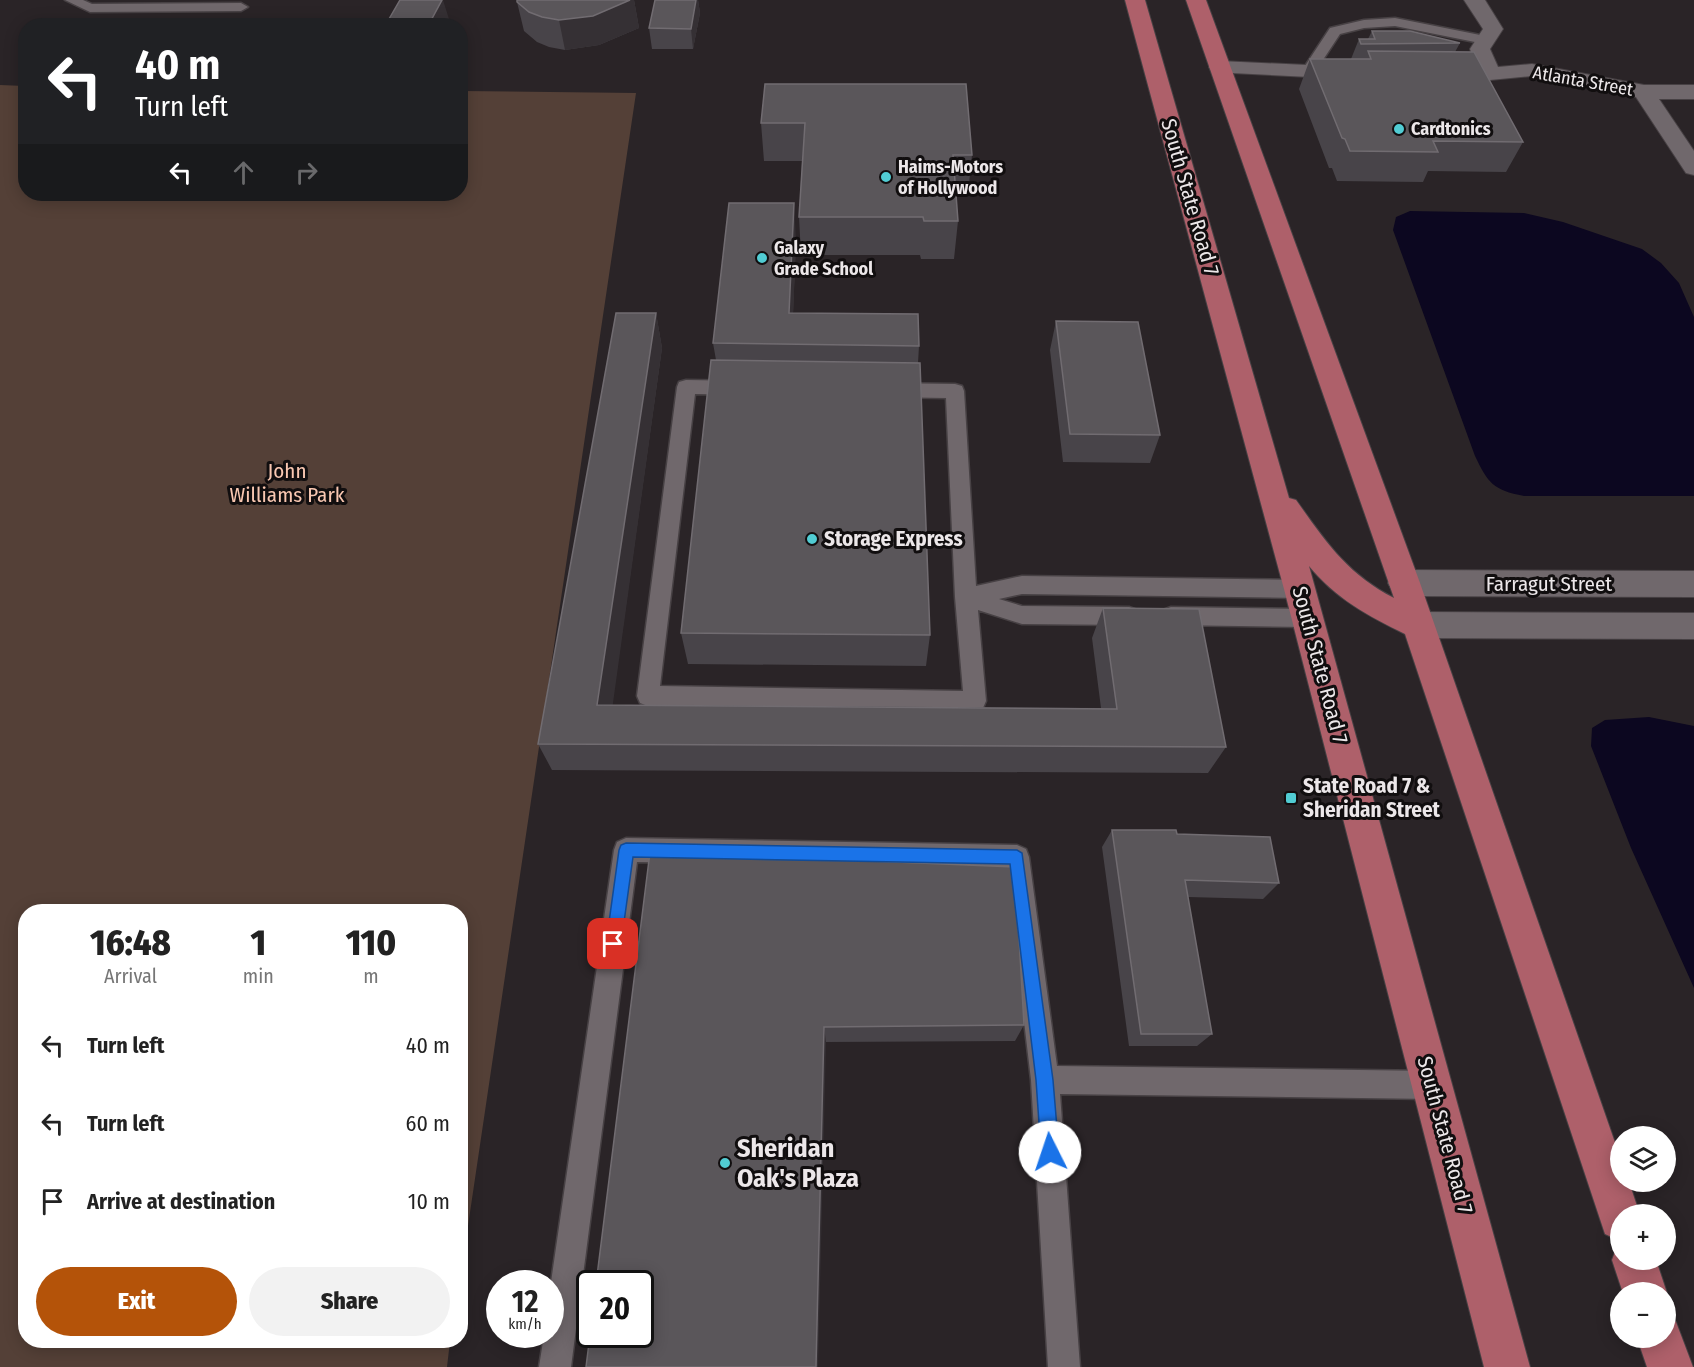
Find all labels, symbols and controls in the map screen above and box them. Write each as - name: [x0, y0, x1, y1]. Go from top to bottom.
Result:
- text: 40 m: [135, 40, 220, 90]
- icon: left: [36, 42, 114, 120]
- street label: Atlanta Street: [1531, 61, 1635, 101]
- text: Turn left: [135, 91, 228, 123]
- street label: South State Road 7: [1155, 116, 1225, 278]
- place label: Cardtonics: [1411, 118, 1491, 140]
- marker: Cardtonics: [1392, 122, 1406, 136]
- icon: left: [164, 156, 197, 189]
- icon: ahead: [227, 156, 260, 189]
- icon: right: [290, 156, 323, 189]
- place label: Haims-Motors of Hollywood: [898, 156, 1003, 199]
- marker: Haims-Motors of Hollywood: [879, 170, 893, 184]
- place label: Galaxy Grade School: [774, 237, 873, 280]
- marker: Galaxy Grade School: [755, 251, 769, 265]
- park label: John Williams Park: [229, 458, 345, 508]
- place label: Storage Express: [824, 526, 963, 552]
- marker: Storage Express: [805, 532, 819, 546]
- street label: Farragut Street: [1486, 571, 1612, 597]
- street label: South State Road 7: [1287, 584, 1353, 746]
- place label: State Road 7 & Sheridan Street: [1303, 773, 1441, 823]
- marker: State Road 7 & Sheridan Street: [1284, 791, 1298, 805]
- pin: [587, 918, 638, 969]
- text: 16:48: [90, 921, 171, 965]
- text: 1: [251, 921, 266, 965]
- text: 110: [346, 921, 396, 965]
- icon: arrive: [596, 927, 629, 960]
- text: Arrival: [104, 964, 157, 988]
- text: min: [243, 964, 274, 988]
- text: m: [363, 964, 379, 988]
- icon: left: [36, 1029, 69, 1062]
- text: Turn left: [87, 1032, 165, 1059]
- text: 40 m: [406, 1032, 450, 1059]
- street label: South State Road 7: [1412, 1054, 1478, 1216]
- icon: left: [36, 1107, 69, 1140]
- text: Turn left: [87, 1110, 165, 1137]
- text: 60 m: [406, 1110, 450, 1137]
- position arrow: [1018, 1120, 1082, 1184]
- map controls: [1610, 1126, 1676, 1348]
- button: layers: [1610, 1126, 1676, 1192]
- place label: Sheridan Oak's Plaza: [737, 1133, 859, 1194]
- marker: Sheridan Oak's Plaza: [718, 1156, 732, 1170]
- icon: arrive: [36, 1185, 69, 1218]
- text: Arrive at destination: [87, 1188, 275, 1215]
- text: 10 m: [408, 1188, 450, 1215]
- button: +: [1610, 1204, 1676, 1270]
- button: Exit: [36, 1267, 237, 1336]
- button: Share: [249, 1267, 450, 1336]
- speed limit sign: 20: [576, 1270, 654, 1348]
- button: −: [1610, 1282, 1676, 1348]
- text: 12: [512, 1284, 538, 1320]
- text: km/h: [508, 1315, 542, 1333]

